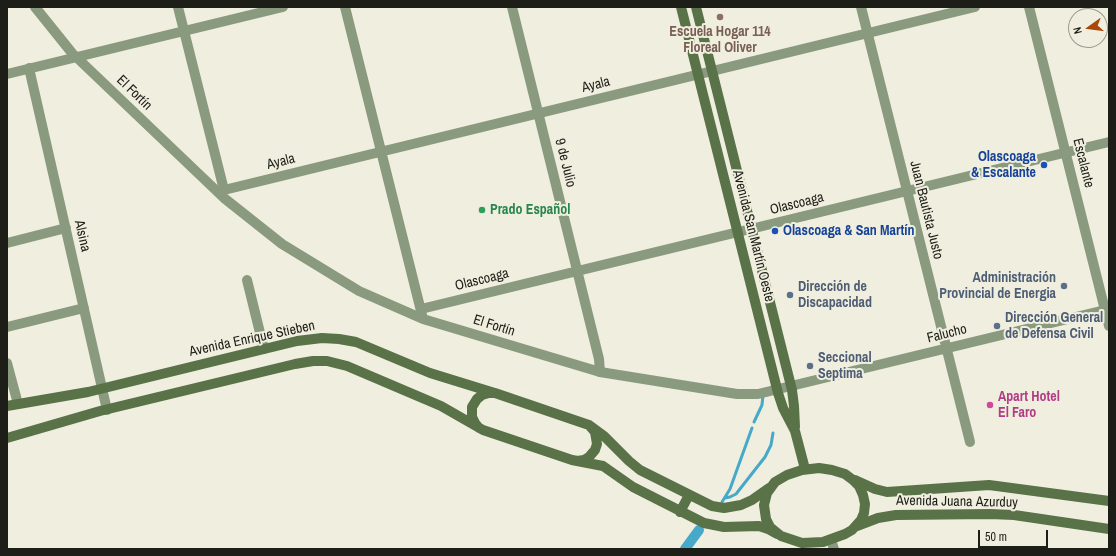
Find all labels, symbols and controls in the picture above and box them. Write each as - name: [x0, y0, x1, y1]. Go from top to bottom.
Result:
- north arrow: [1068, 8, 1108, 48]
- marker: Escuela Hogar 114 Floreal Oliver: [715, 12, 725, 22]
- place label: Escuela Hogar 114 Floreal Oliver: [669, 24, 771, 56]
- text: N: [1070, 26, 1085, 36]
- street label: El Fortín: [113, 72, 155, 114]
- street label: Ayala: [580, 73, 612, 97]
- street label: 9 de Julio: [551, 137, 579, 189]
- street label: Escalante: [1069, 137, 1097, 189]
- place label: Olascoaga & Escalante: [971, 149, 1036, 182]
- street label: Ayala: [265, 150, 297, 174]
- street label: Juan Bautista Justo: [906, 159, 946, 261]
- marker: Olascoaga & Escalante: [1039, 160, 1049, 170]
- street label: Avenida San Martín Oeste: [729, 168, 777, 304]
- street label: Olascoaga: [768, 189, 826, 219]
- place label: Prado Español: [490, 202, 570, 218]
- marker: Prado Español: [477, 205, 487, 215]
- street label: Alsina: [70, 219, 94, 253]
- place label: Olascoaga & San Martín: [783, 223, 914, 239]
- marker: Olascoaga & San Martín: [770, 226, 780, 236]
- street label: Olascoaga: [453, 265, 511, 295]
- place label: Administración Provincial de Energia: [939, 270, 1056, 302]
- place label: Dirección de Discapacidad: [798, 279, 872, 312]
- marker: Administración Provincial de Energia: [1059, 281, 1069, 291]
- marker: Dirección de Discapacidad: [785, 290, 795, 300]
- place label: Dirección General de Defensa Civil: [1005, 310, 1103, 342]
- street label: El Fortín: [471, 312, 517, 340]
- street label: Avenida Enrique Stieben: [188, 317, 316, 361]
- street label: Falucho: [925, 321, 969, 347]
- marker: Dirección General de Defensa Civil: [992, 321, 1002, 331]
- place label: Seccional Septima: [818, 350, 872, 382]
- marker: Seccional Septima: [805, 361, 815, 371]
- place label: Apart Hotel El Faro: [998, 389, 1060, 422]
- marker: Apart Hotel El Faro: [985, 400, 995, 410]
- street label: Avenida Juana Azurduy: [896, 493, 1018, 511]
- scale bar: [980, 522, 1050, 548]
- text: 50 m: [985, 529, 1007, 545]

